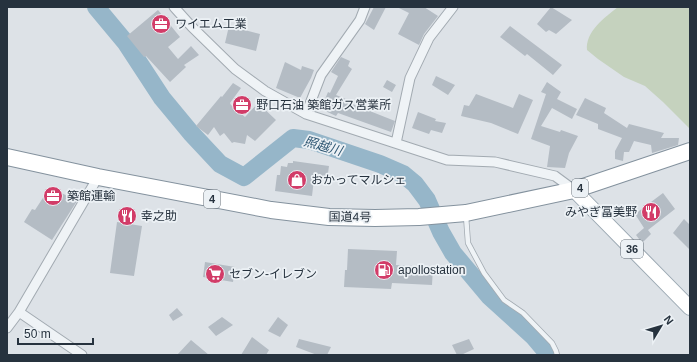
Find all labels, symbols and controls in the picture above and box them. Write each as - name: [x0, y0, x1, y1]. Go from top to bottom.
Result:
- office icon: ワイエム工業: [150, 13, 172, 35]
- place label: ワイエム工業: [175, 17, 247, 31]
- office icon: 野口石油 築館ガス営業所: [231, 94, 253, 116]
- place label: 野口石油 築館ガス営業所: [256, 98, 391, 112]
- water label: 照越川: [302, 133, 346, 159]
- shop icon: おかってマルシェ: [286, 169, 308, 191]
- place label: おかってマルシェ: [311, 173, 406, 187]
- road number: 4: [572, 179, 588, 197]
- office icon: 築館運輸: [42, 185, 64, 207]
- place label: 築館運輸: [67, 189, 115, 203]
- road number: 4: [204, 190, 220, 208]
- restaurant icon: みやぎ冨美野: [640, 201, 662, 223]
- restaurant icon: 幸之助: [116, 205, 138, 227]
- place label: みやぎ冨美野: [565, 205, 637, 219]
- place label: 幸之助: [141, 209, 177, 223]
- street label: 国道4号: [329, 210, 371, 224]
- road number: 36: [621, 240, 643, 258]
- fuel station icon: apollostation: [373, 259, 395, 281]
- supermarket icon: セブン-イレブン: [204, 263, 226, 285]
- place label: apollostation: [398, 263, 465, 277]
- place label: セブン-イレブン: [229, 267, 317, 281]
- north arrow: [641, 306, 681, 346]
- text: N: [662, 313, 676, 327]
- scale bar: [18, 320, 93, 346]
- text: 50 m: [24, 327, 51, 341]

